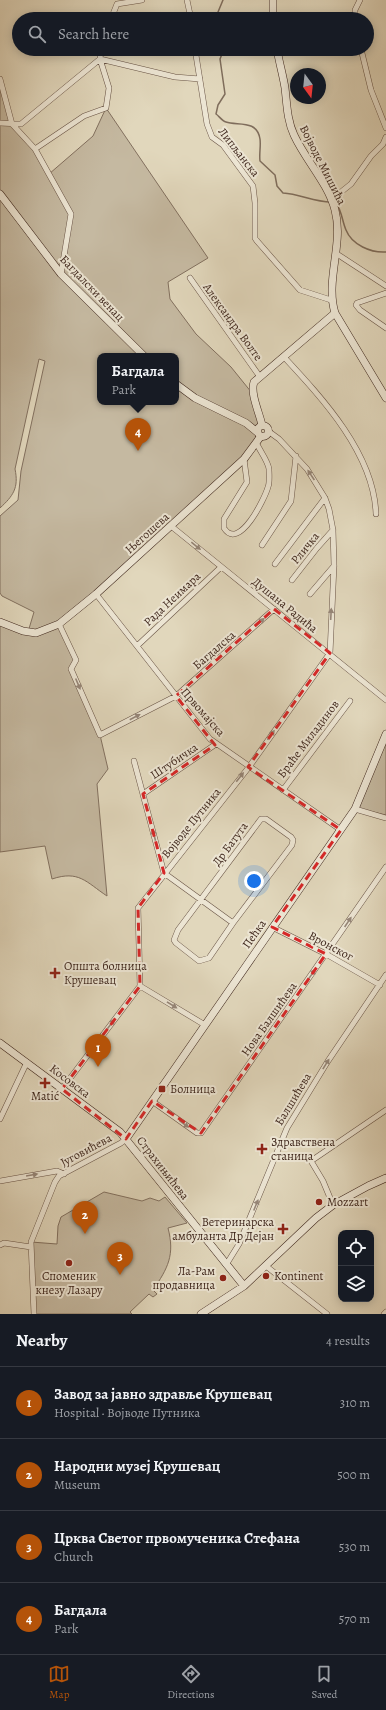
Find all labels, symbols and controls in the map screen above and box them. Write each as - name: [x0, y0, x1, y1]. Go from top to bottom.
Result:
- search box: [12, 12, 374, 56]
- icon: search: [26, 23, 48, 45]
- text: Search here: [58, 24, 129, 44]
- north arrow: [290, 68, 326, 104]
- street label: Војводе Мишића: [296, 122, 350, 208]
- street label: Липљанска: [215, 124, 264, 180]
- street label: Багдалски венац: [56, 251, 128, 325]
- street label: Александра Волте: [199, 279, 267, 364]
- popup: [97, 353, 179, 405]
- text: Багдала: [112, 361, 164, 381]
- text: Park: [112, 381, 136, 398]
- pin: 4: [125, 418, 151, 451]
- one-way arrow: [307, 470, 315, 481]
- street label: Његошева: [121, 508, 173, 557]
- street label: Рличка: [287, 528, 323, 567]
- one-way arrow: [191, 542, 202, 551]
- street label: Рада Неимара: [140, 568, 204, 630]
- street label: Душана Радића: [249, 574, 322, 637]
- one-way arrow: [327, 608, 334, 620]
- one-way arrow: [255, 618, 265, 627]
- street label: Багдалска: [189, 627, 239, 673]
- one-way arrow: [75, 679, 81, 690]
- street label: Првомајска: [177, 684, 229, 740]
- street label: Браће Миладинов: [273, 697, 343, 781]
- one-way arrow: [129, 714, 141, 721]
- one-way arrow: [267, 730, 275, 740]
- street label: Штубичка: [147, 739, 201, 783]
- one-way arrow: [236, 772, 245, 783]
- street label: Војводе Путника: [158, 784, 225, 861]
- street label: Др Батута: [209, 818, 252, 869]
- one-way arrow: [150, 829, 156, 842]
- your location: [244, 871, 264, 891]
- street label: Пећка: [238, 916, 270, 952]
- one-way arrow: [344, 917, 352, 927]
- street label: Вронског: [306, 928, 356, 964]
- place label: Општа болница Крушевац: [64, 958, 147, 988]
- marker: Општа болница Крушевац: [49, 967, 61, 979]
- one-way arrow: [308, 969, 316, 980]
- street label: Нова Балшићева: [237, 978, 301, 1059]
- one-way arrow: [167, 1001, 177, 1009]
- one-way arrow: [106, 1019, 115, 1030]
- pin: 1: [85, 1034, 111, 1067]
- one-way arrow: [322, 1059, 330, 1069]
- street label: Косовска: [46, 1061, 94, 1102]
- street label: Балшићева: [271, 1069, 315, 1128]
- marker: Matić: [40, 1078, 50, 1088]
- place label: Болница: [170, 1081, 216, 1097]
- marker: Болница: [157, 1084, 167, 1094]
- place label: Matić: [31, 1088, 59, 1104]
- one-way arrow: [178, 1120, 189, 1128]
- street label: Југовићева: [58, 1130, 115, 1170]
- street label: Страхињићева: [133, 1133, 193, 1203]
- place label: Здравствена станица: [271, 1134, 335, 1164]
- marker: Здравствена станица: [256, 1143, 268, 1155]
- one-way arrow: [26, 1172, 38, 1178]
- place label: Mozzart: [327, 1194, 368, 1210]
- marker: Mozzart: [314, 1197, 324, 1207]
- one-way arrow: [253, 1199, 259, 1211]
- pin: 2: [72, 1201, 98, 1234]
- place label: Ветеринарска амбуланта Др Дејан: [172, 1214, 274, 1244]
- marker: Ветеринарска амбуланта Др Дејан: [277, 1223, 289, 1235]
- map controls: [338, 1230, 374, 1302]
- button: locate: [338, 1230, 374, 1266]
- pin: 3: [107, 1242, 133, 1275]
- marker: Споменик кнезу Лазару: [64, 1258, 74, 1268]
- place label: Ла-Рам продавница: [152, 1263, 215, 1293]
- button: layers: [338, 1266, 374, 1302]
- place label: Споменик кнезу Лазару: [36, 1268, 103, 1298]
- place label: Kontinent: [274, 1268, 324, 1284]
- marker: Kontinent: [261, 1271, 271, 1281]
- marker: Ла-Рам продавница: [218, 1273, 228, 1283]
- text: Nearby: [16, 1329, 67, 1352]
- text: 4 results: [326, 1332, 370, 1349]
- text: Завод за јавно здравље Крушевац: [54, 1384, 272, 1404]
- text: 1: [27, 1394, 31, 1411]
- text: 310 m: [340, 1394, 370, 1411]
- text: Hospital · Војводе Путника: [54, 1404, 200, 1421]
- text: Народни музеј Крушевац: [54, 1456, 220, 1476]
- text: 2: [26, 1466, 32, 1483]
- text: 500 m: [337, 1466, 370, 1483]
- text: Museum: [54, 1476, 101, 1493]
- text: Црква Светог првомученика Стефана: [54, 1528, 300, 1548]
- text: 3: [26, 1538, 32, 1555]
- text: 530 m: [339, 1538, 370, 1555]
- text: Church: [54, 1548, 93, 1565]
- text: Багдала: [54, 1600, 107, 1620]
- text: 4: [26, 1610, 32, 1627]
- text: 570 m: [339, 1610, 370, 1627]
- text: Park: [54, 1620, 78, 1637]
- tab: Map: [48, 1663, 70, 1702]
- tab: Directions: [167, 1663, 215, 1702]
- tab: Saved: [311, 1663, 338, 1702]

